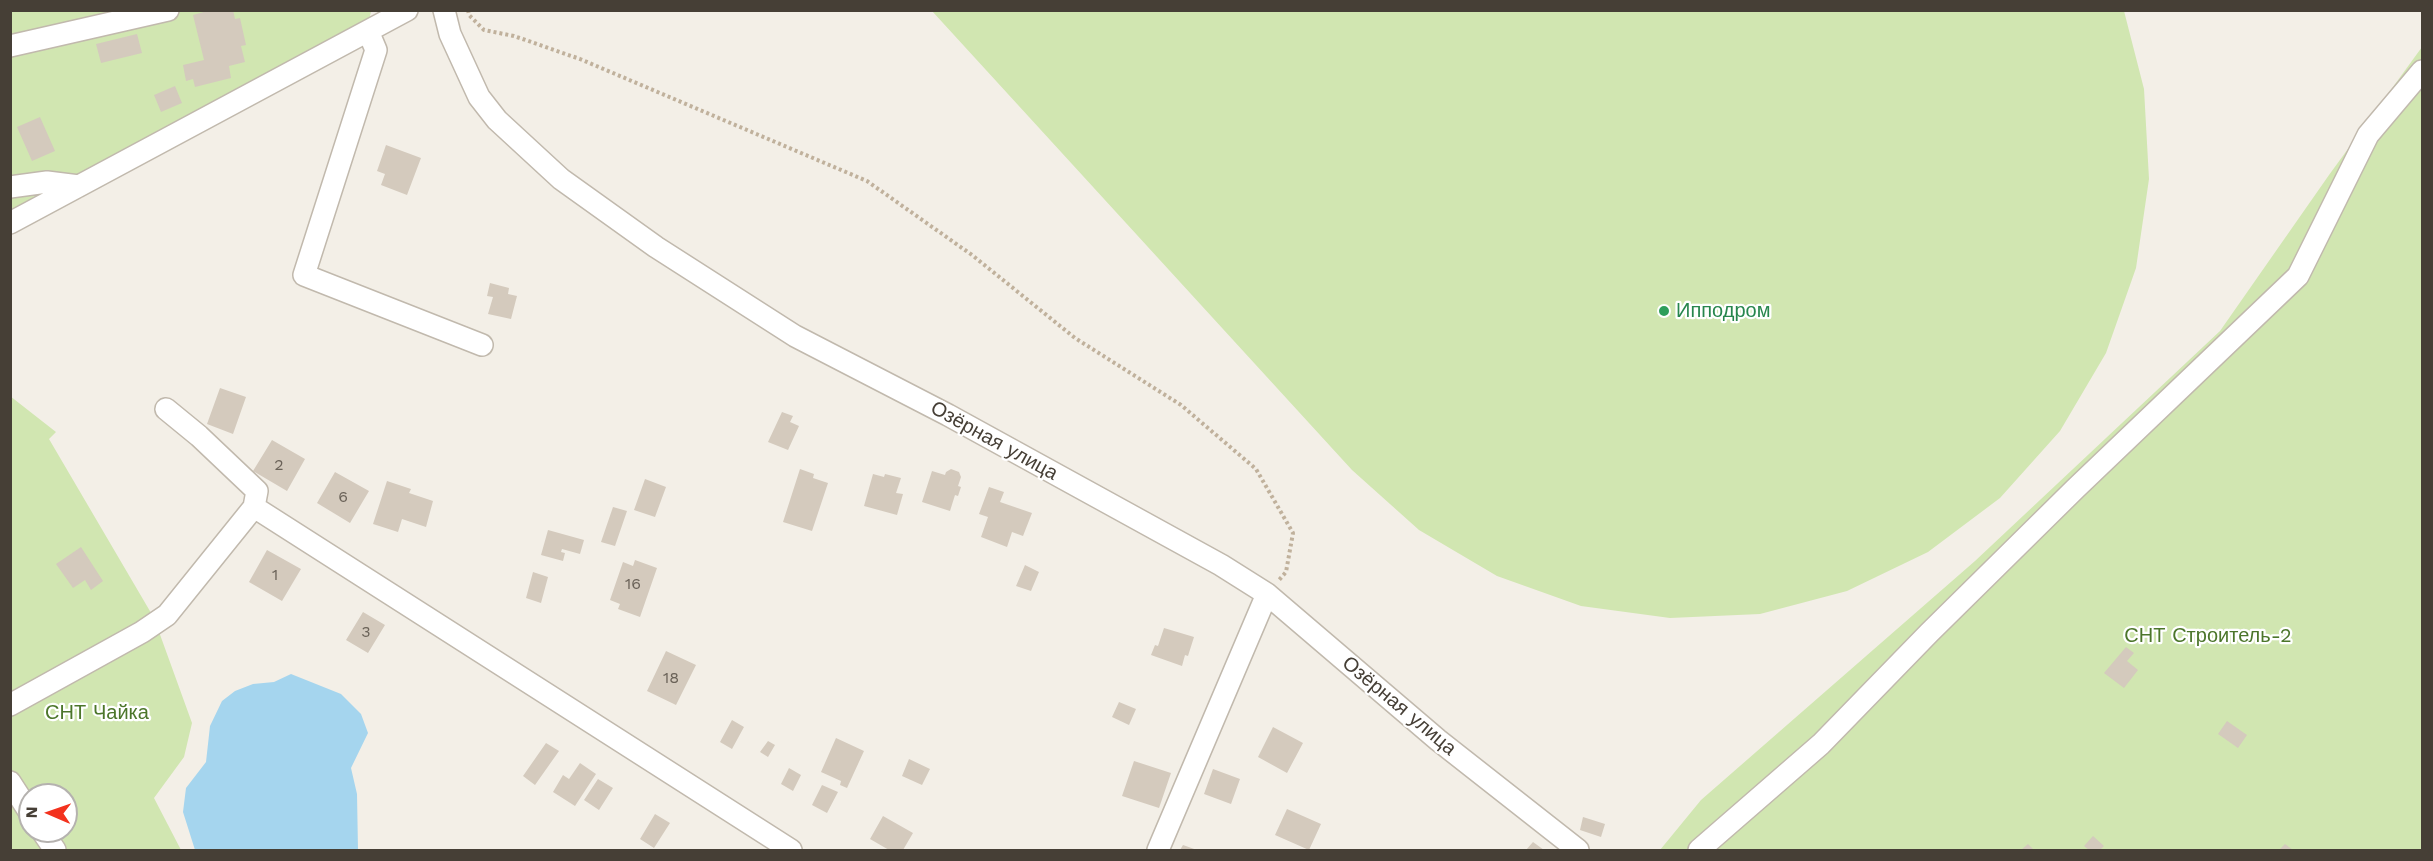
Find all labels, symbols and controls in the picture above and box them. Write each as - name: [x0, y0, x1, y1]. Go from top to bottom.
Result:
- place label: Ипподром: [1676, 299, 1770, 323]
- marker: Ипподром: [1657, 304, 1671, 318]
- street label: Озёрная улица: [926, 396, 1062, 486]
- house number: 2: [274, 455, 284, 475]
- house number: 6: [338, 487, 348, 507]
- house number: 1: [272, 565, 278, 585]
- house number: 16: [625, 574, 641, 594]
- house number: 3: [361, 622, 371, 642]
- park label: СНТ Строитель-2: [2124, 624, 2292, 648]
- street label: Озёрная улица: [1337, 651, 1461, 761]
- house number: 18: [663, 668, 679, 688]
- park label: СНТ Чайка: [45, 701, 149, 725]
- north arrow: [18, 783, 78, 843]
- text: N: [22, 806, 41, 819]

